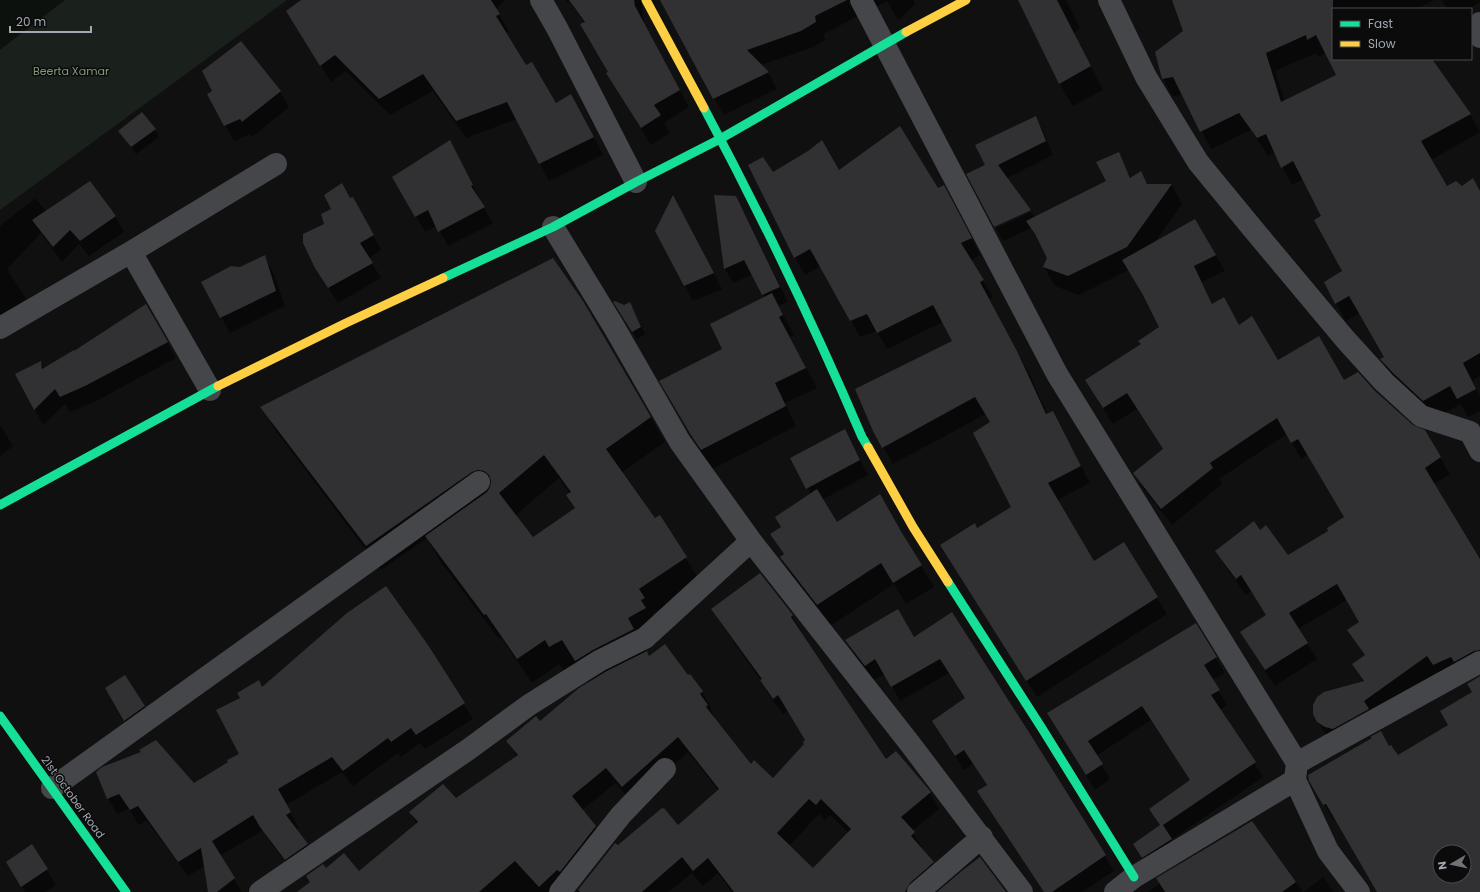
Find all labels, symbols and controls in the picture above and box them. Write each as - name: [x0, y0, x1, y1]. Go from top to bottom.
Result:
- scale bar: [10, 8, 91, 34]
- legend: [1332, 8, 1472, 60]
- text: 20 m: [16, 13, 46, 30]
- text: Fast: [1368, 15, 1393, 32]
- text: Slow: [1368, 35, 1396, 52]
- park label: Beerta Xamar: [33, 63, 109, 79]
- street label: 21st October Road: [37, 752, 109, 842]
- north arrow: [1432, 844, 1472, 884]
- text: N: [1434, 860, 1451, 871]

